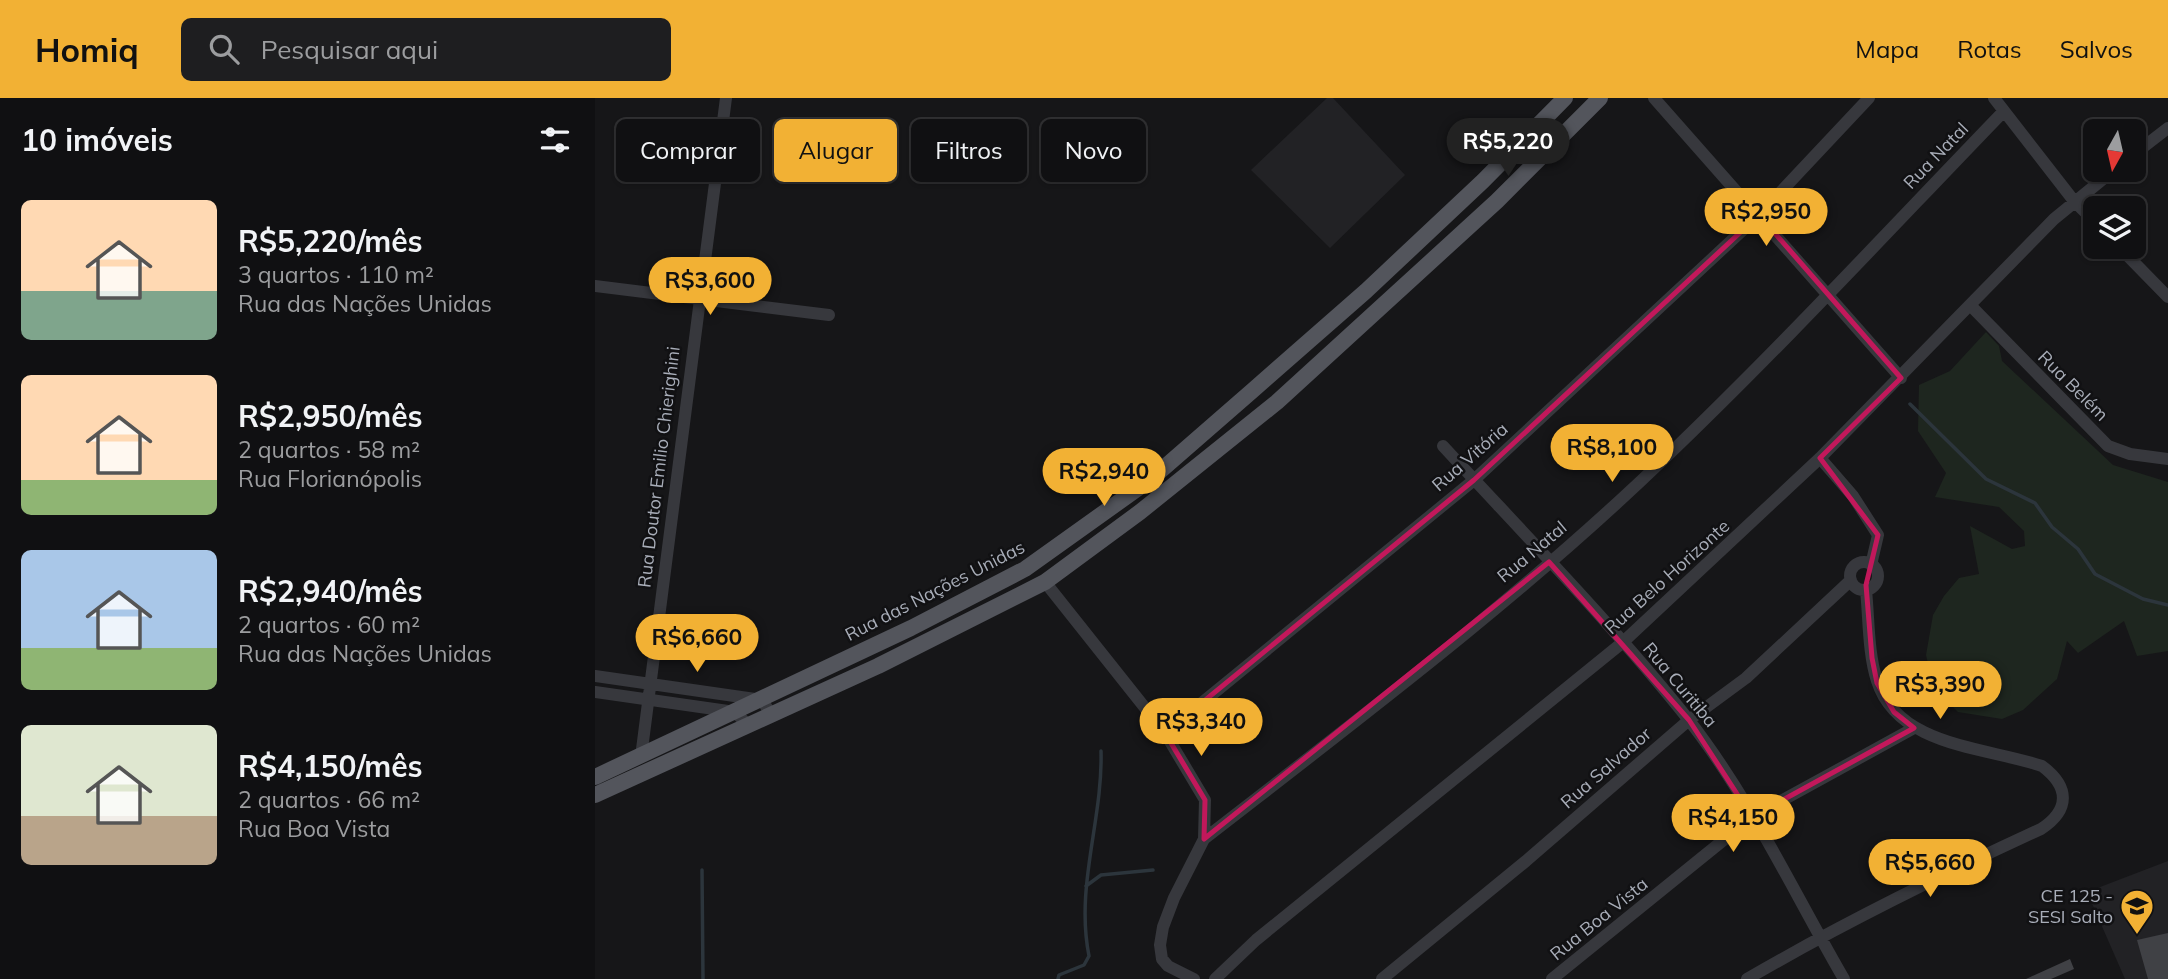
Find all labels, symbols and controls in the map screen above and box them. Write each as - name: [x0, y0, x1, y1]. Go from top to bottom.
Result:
- search box: [181, 18, 671, 81]
- text: Homiq: [35, 29, 139, 70]
- icon: search: [205, 30, 243, 68]
- text: Pesquisar aqui: [261, 33, 438, 66]
- text: Mapa: [1855, 34, 1919, 64]
- text: Rotas: [1957, 34, 2022, 64]
- text: Salvos: [2060, 34, 2133, 64]
- street label: Rua Natal: [1898, 117, 1973, 194]
- pin: R$5,220: [1443, 118, 1573, 178]
- chip: Comprar: [616, 119, 760, 182]
- chip: Alugar: [774, 119, 897, 182]
- chip: Filtros: [911, 119, 1027, 182]
- chip: Novo: [1041, 119, 1146, 182]
- north arrow: [2083, 119, 2145, 182]
- map controls: [2083, 119, 2146, 259]
- text: 10 imóveis: [21, 121, 173, 159]
- icon: filters: [536, 121, 574, 159]
- text: R$5,220: [1463, 126, 1553, 155]
- pin: R$2,950: [1701, 188, 1831, 248]
- text: R$2,950: [1721, 196, 1811, 225]
- button: layers: [2083, 196, 2146, 259]
- text: R$5,220/mês: [238, 222, 423, 260]
- icon: home: [77, 228, 161, 312]
- pin: R$3,600: [645, 258, 775, 317]
- text: 3 quartos · 110 m²: [238, 260, 434, 289]
- text: R$3,600: [665, 265, 755, 294]
- text: Rua das Nações Unidas: [238, 289, 492, 318]
- street label: Rua Doutor Emilio Chierighini: [632, 345, 685, 589]
- street label: Rua Belém: [2033, 346, 2113, 426]
- text: R$2,950/mês: [238, 397, 423, 435]
- icon: home: [77, 403, 161, 487]
- street label: Rua Vitória: [1427, 417, 1512, 496]
- pin: R$8,100: [1547, 424, 1677, 484]
- text: R$8,100: [1567, 432, 1657, 461]
- text: 2 quartos · 58 m²: [238, 435, 420, 464]
- pin: R$2,940: [1039, 448, 1169, 508]
- text: R$2,940: [1059, 456, 1149, 485]
- text: Rua Florianópolis: [238, 464, 422, 493]
- street label: Rua Belo Horizonte: [1599, 514, 1734, 639]
- street label: Rua Natal: [1492, 516, 1571, 587]
- street label: Rua das Nações Unidas: [841, 535, 1029, 646]
- text: R$2,940/mês: [238, 572, 423, 610]
- icon: home: [77, 578, 161, 662]
- text: 2 quartos · 60 m²: [238, 610, 420, 639]
- pin: R$6,660: [632, 614, 762, 674]
- text: R$6,660: [652, 622, 742, 651]
- street label: Rua Curitiba: [1638, 638, 1723, 732]
- text: Rua das Nações Unidas: [238, 639, 492, 668]
- pin: R$3,390: [1875, 662, 2005, 721]
- text: R$3,390: [1895, 669, 1985, 698]
- pin: R$3,340: [1136, 698, 1266, 758]
- text: R$3,340: [1156, 706, 1246, 735]
- street label: Rua Salvador: [1556, 722, 1656, 813]
- text: R$4,150/mês: [238, 747, 423, 785]
- icon: home: [77, 753, 161, 837]
- text: 2 quartos · 66 m²: [238, 785, 420, 814]
- pin: R$4,150: [1668, 794, 1798, 854]
- text: R$4,150: [1688, 802, 1778, 831]
- text: Rua Boa Vista: [238, 814, 390, 843]
- pin: R$5,660: [1865, 840, 1995, 899]
- text: R$5,660: [1885, 847, 1975, 876]
- street label: Rua Boa Vista: [1545, 872, 1652, 965]
- place label: CE 125 - SESI Salto: [2028, 884, 2113, 928]
- school or university icon: CE 125 - SESI Salto: [2118, 887, 2156, 936]

